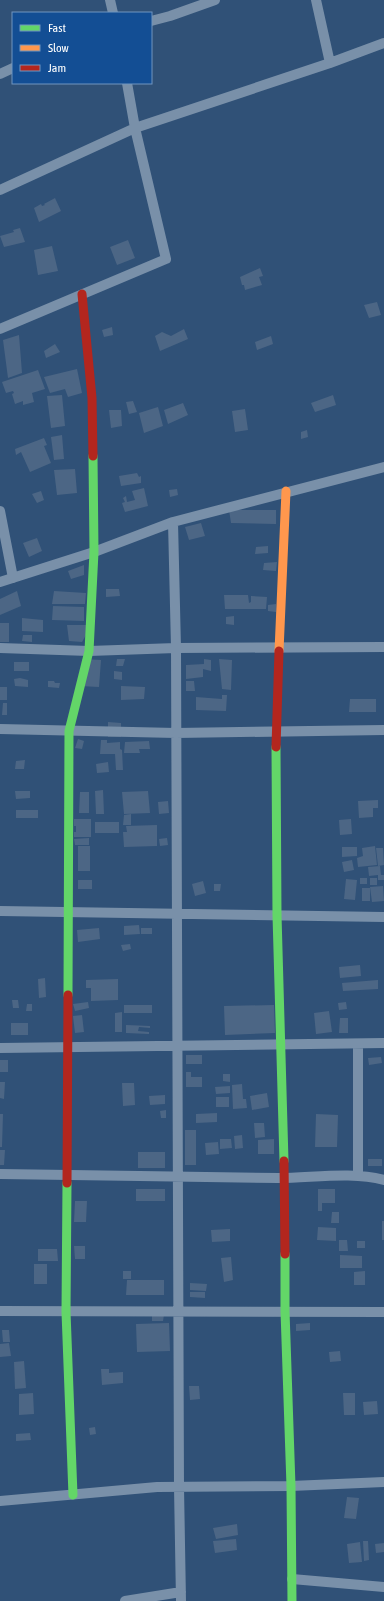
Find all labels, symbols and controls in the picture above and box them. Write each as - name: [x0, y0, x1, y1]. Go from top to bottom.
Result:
- legend: [12, 12, 152, 84]
- text: Fast: [48, 21, 66, 35]
- text: Slow: [48, 41, 69, 55]
- text: Jam: [48, 61, 66, 75]

